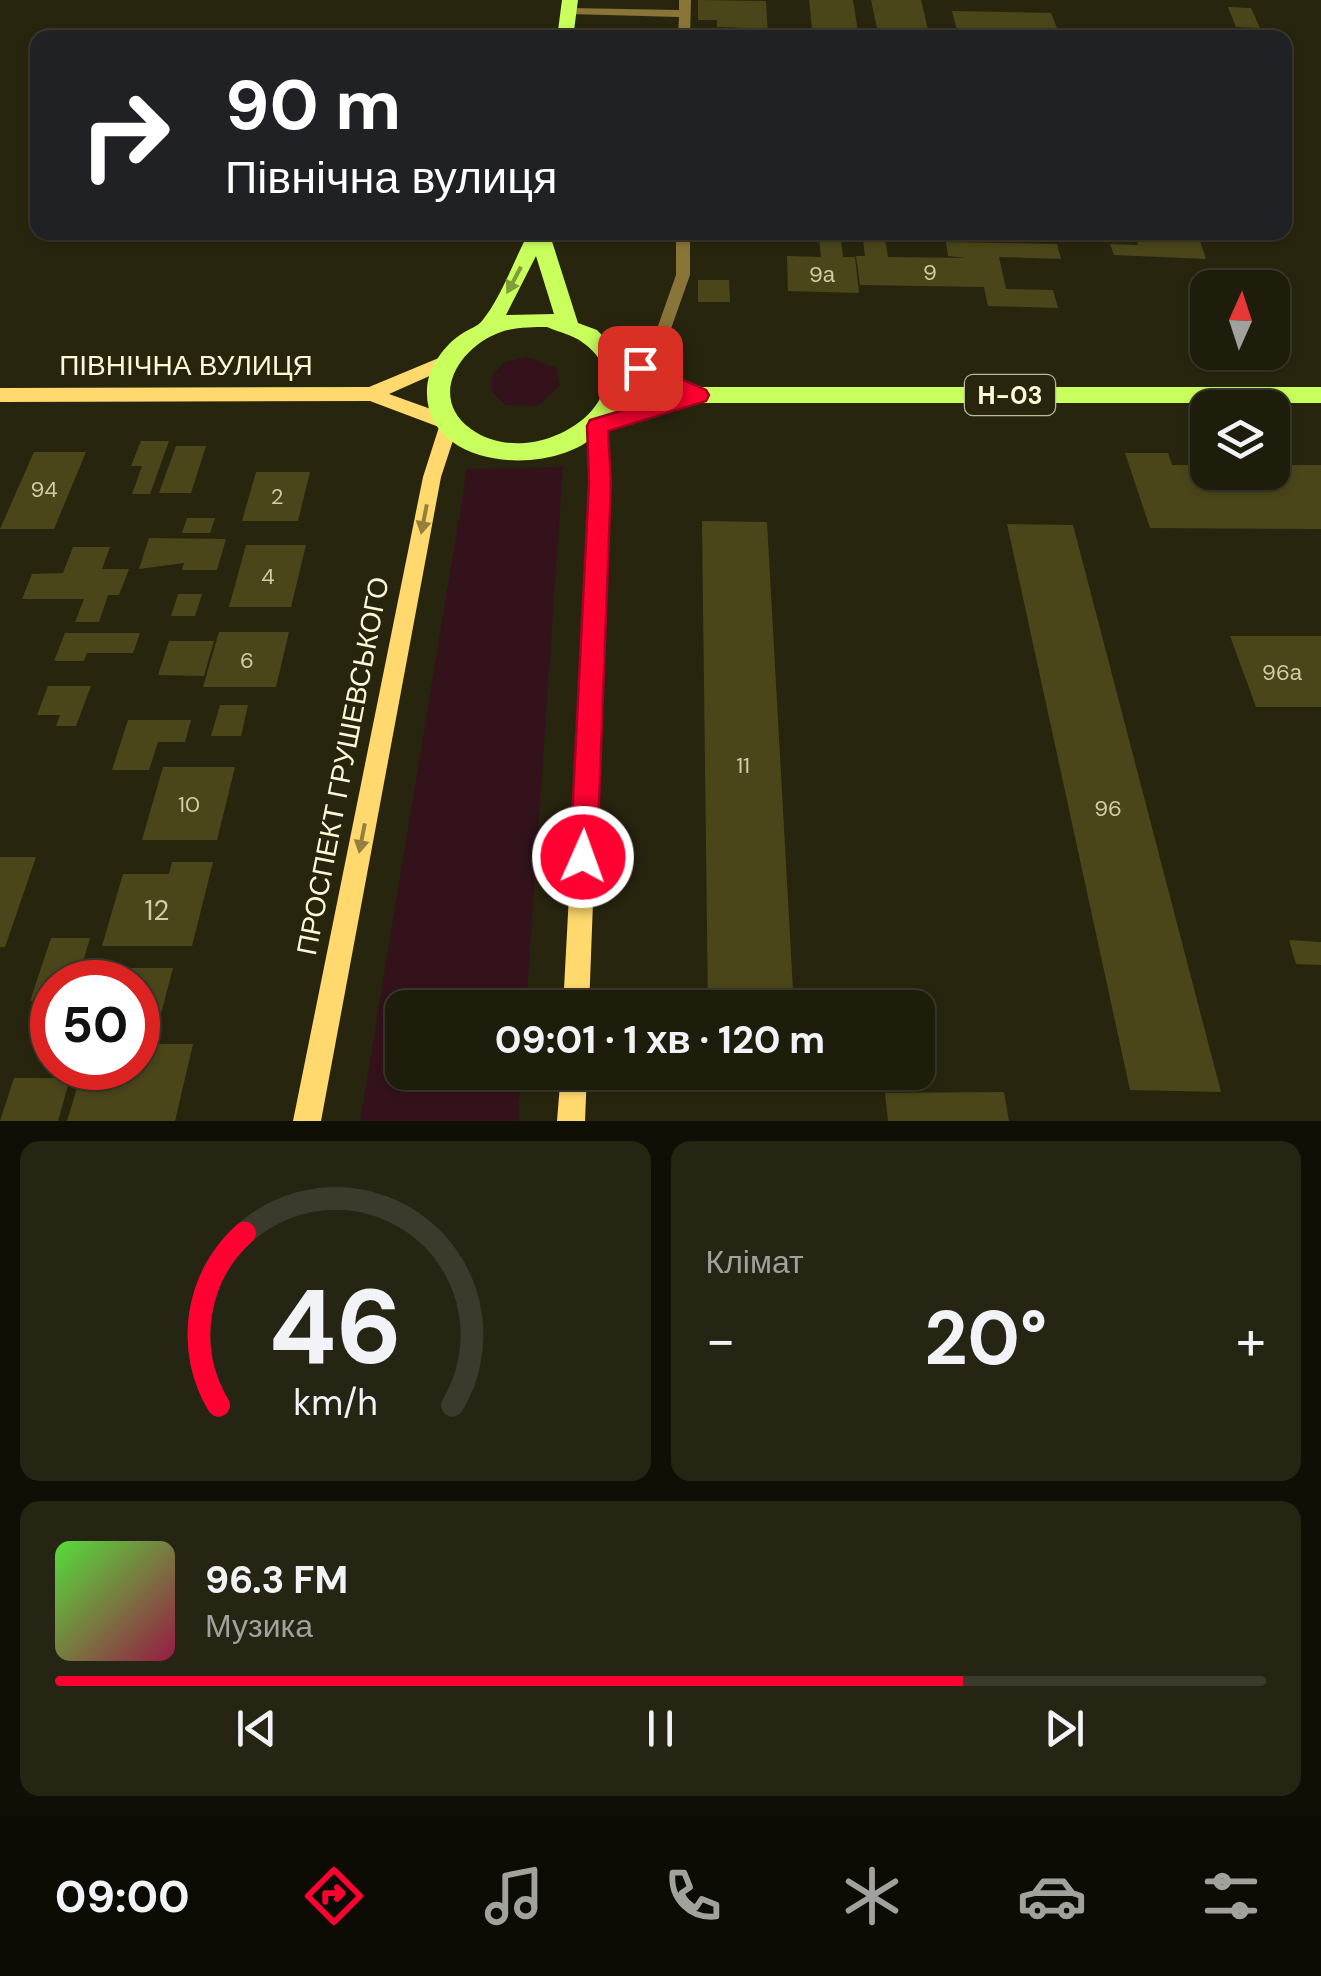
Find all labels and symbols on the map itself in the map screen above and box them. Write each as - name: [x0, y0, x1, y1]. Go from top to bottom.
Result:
- house number: 9: [923, 258, 937, 287]
- house number: 9а: [809, 260, 836, 289]
- one-way arrow: [506, 266, 523, 295]
- north arrow: [1190, 270, 1290, 370]
- pin: [598, 326, 683, 411]
- street label: ПІВНІЧНА ВУЛИЦЯ: [59, 347, 313, 384]
- road number: Н-03: [965, 375, 1055, 415]
- house number: 94: [30, 475, 58, 504]
- house number: 2: [271, 482, 283, 511]
- one-way arrow: [416, 504, 432, 535]
- house number: 4: [261, 562, 275, 591]
- street label: ПРОСПЕКТ ГРУШЕВСЬКОГО: [288, 574, 398, 958]
- house number: 6: [240, 646, 254, 675]
- house number: 96а: [1262, 658, 1303, 687]
- house number: 11: [736, 751, 750, 780]
- house number: 10: [178, 790, 200, 819]
- house number: 96: [1094, 794, 1122, 823]
- position arrow: [531, 805, 635, 909]
- one-way arrow: [354, 823, 369, 854]
- house number: 12: [145, 892, 169, 929]
- speed limit sign: 50: [30, 960, 160, 1090]

